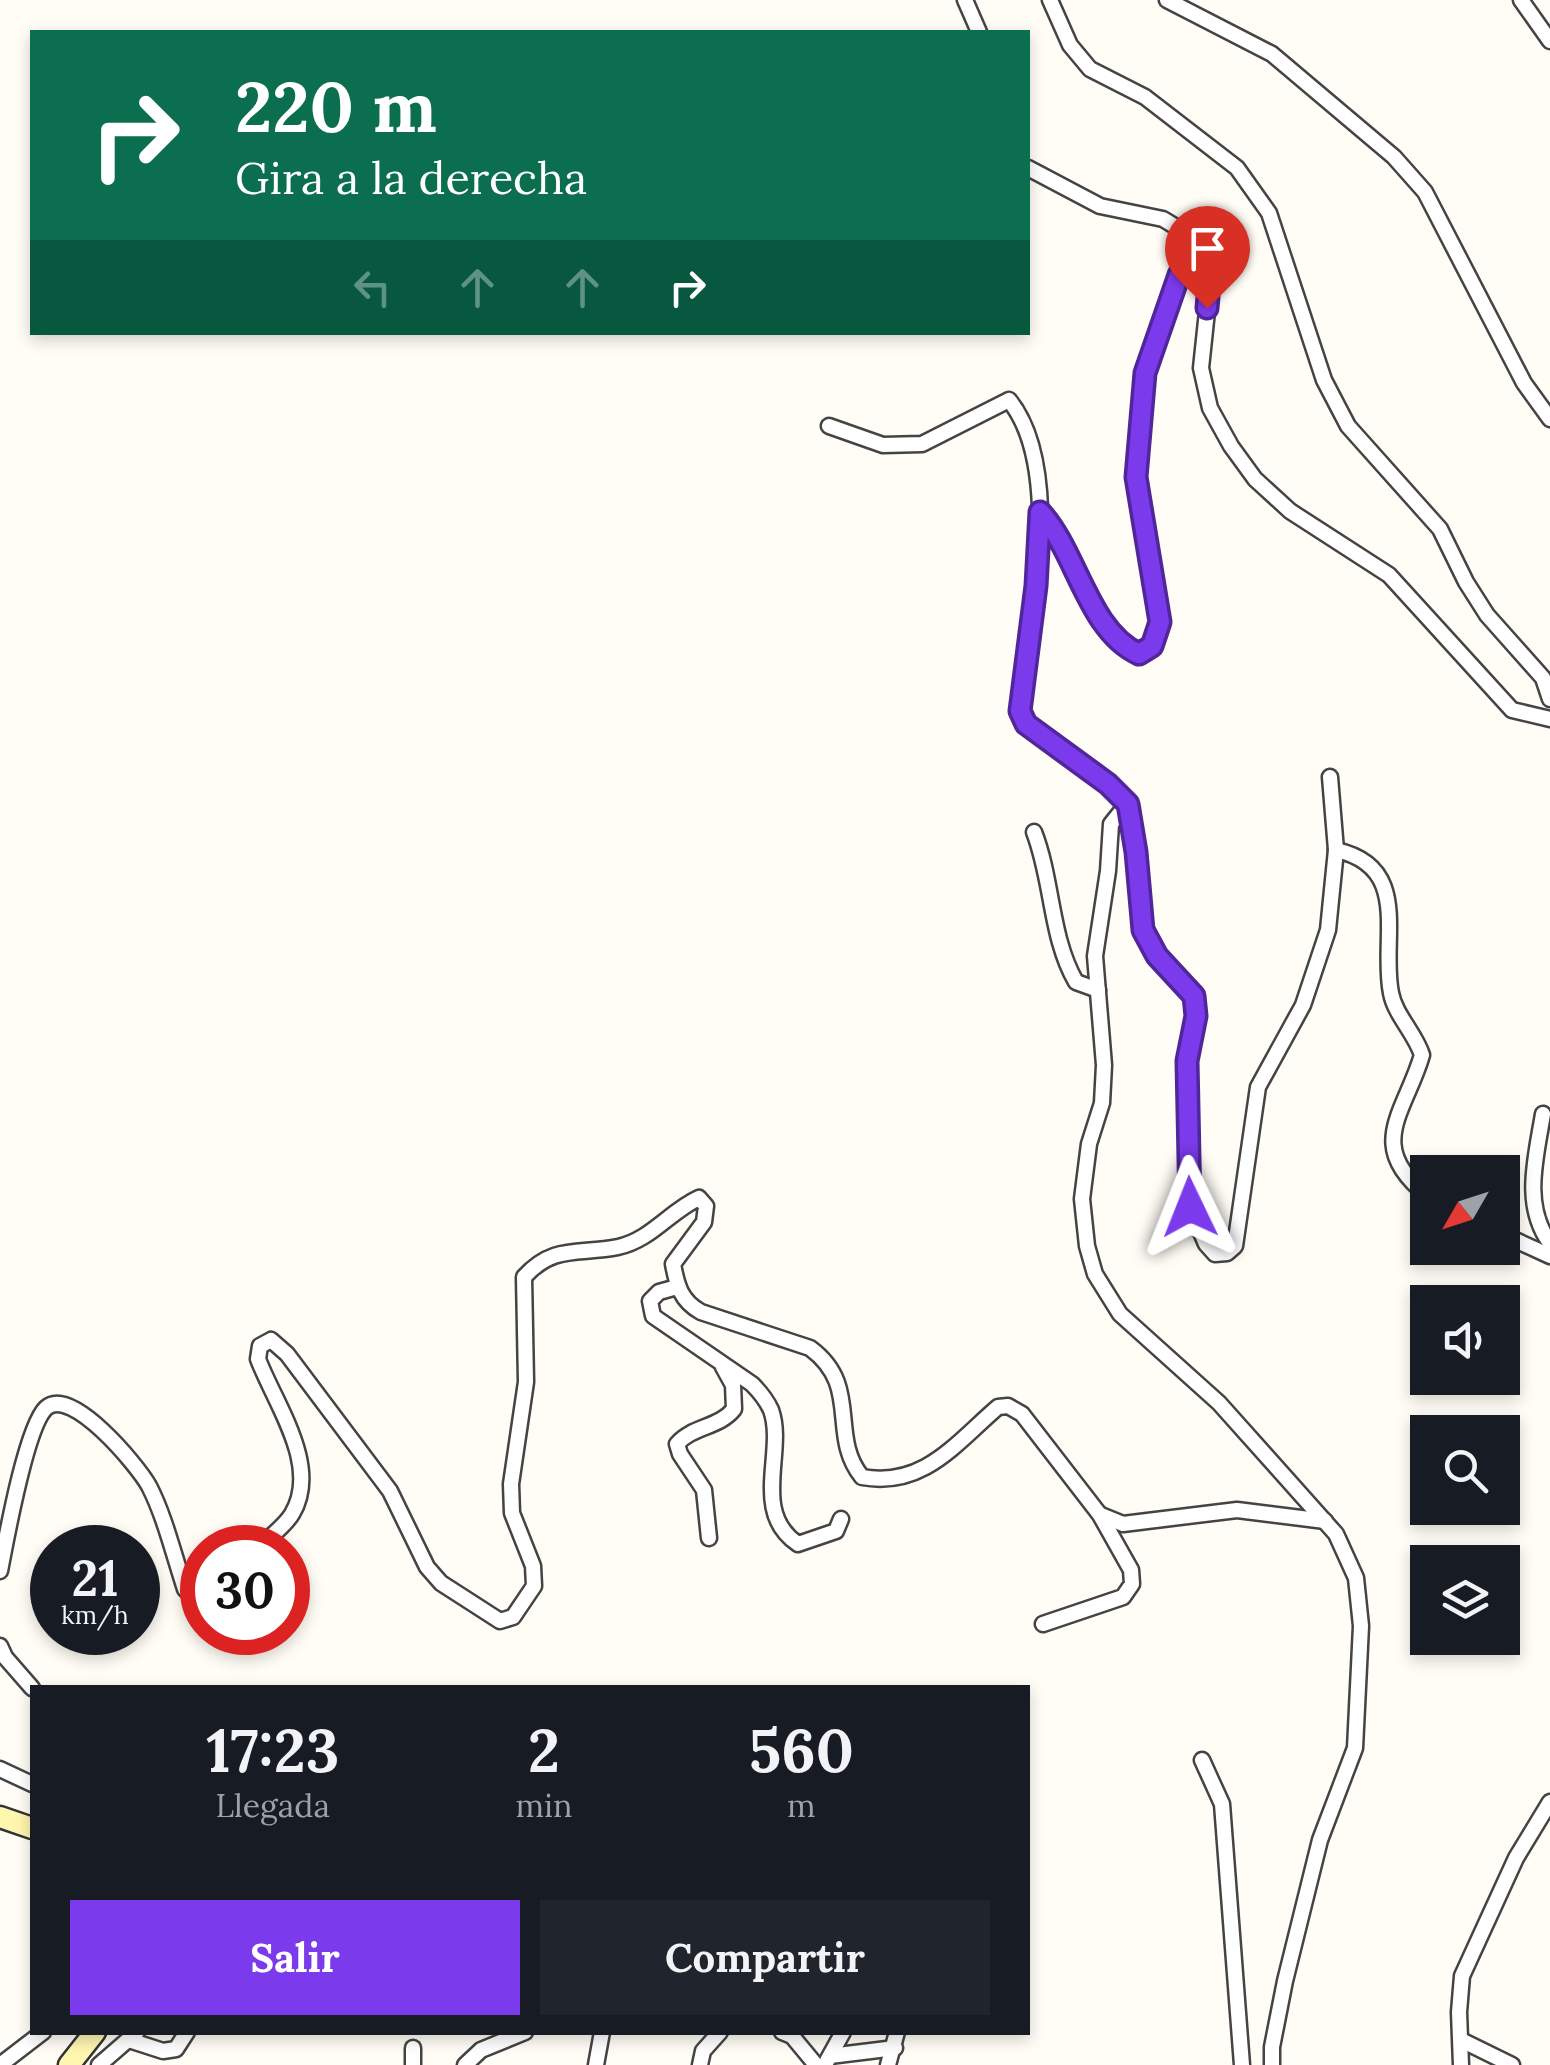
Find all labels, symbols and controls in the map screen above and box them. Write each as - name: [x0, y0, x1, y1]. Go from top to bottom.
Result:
- text: 220 m: [235, 62, 437, 151]
- icon: right: [70, 70, 200, 200]
- text: Gira a la derecha: [235, 149, 587, 206]
- pin: [1165, 206, 1250, 309]
- icon: arrive: [1180, 221, 1235, 276]
- icon: left: [345, 260, 400, 315]
- icon: ahead: [450, 260, 505, 315]
- icon: ahead: [555, 260, 610, 315]
- icon: right: [660, 260, 715, 315]
- position arrow: [1138, 1155, 1242, 1259]
- north arrow: [1410, 1155, 1520, 1265]
- map controls: [1410, 1155, 1520, 1655]
- button: sound: [1410, 1285, 1520, 1395]
- button: search: [1410, 1415, 1520, 1525]
- speed limit sign: 30: [180, 1525, 310, 1655]
- button: layers: [1410, 1545, 1520, 1655]
- text: 21: [72, 1546, 118, 1610]
- text: km/h: [61, 1599, 129, 1631]
- text: 17:23: [206, 1712, 339, 1788]
- text: 2: [528, 1712, 560, 1788]
- text: 560: [749, 1712, 854, 1788]
- text: Llegada: [216, 1785, 330, 1826]
- text: min: [516, 1785, 573, 1826]
- text: m: [787, 1785, 816, 1826]
- button: Salir: [70, 1900, 520, 2015]
- button: Compartir: [540, 1900, 990, 2015]

